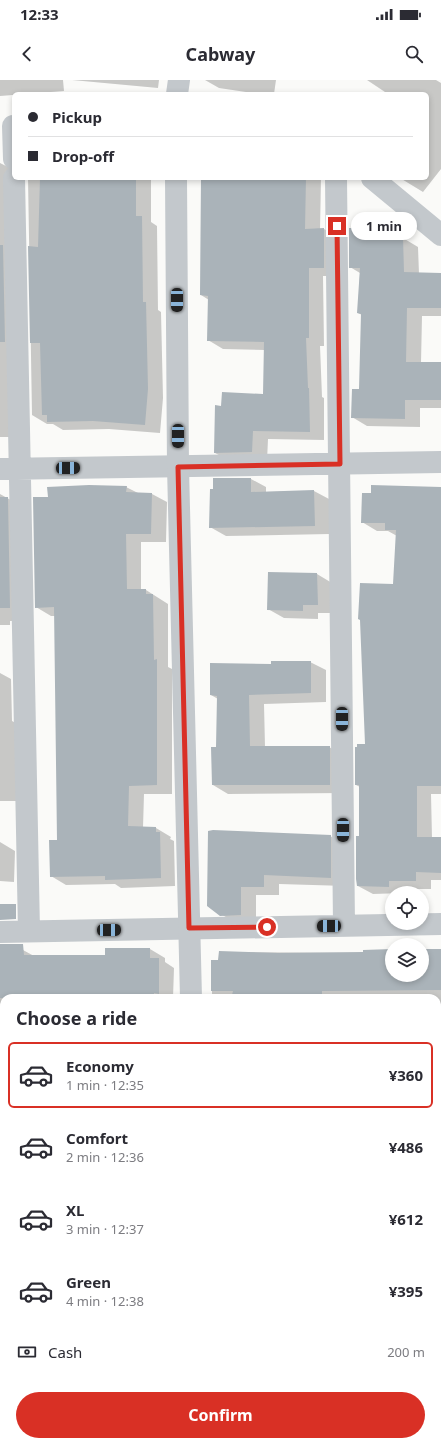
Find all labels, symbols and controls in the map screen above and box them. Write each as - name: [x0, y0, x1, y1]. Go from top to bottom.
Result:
- text: 12:33: [20, 4, 59, 24]
- text: Cabway: [186, 42, 255, 66]
- icon: back: [16, 43, 38, 65]
- icon: search: [403, 43, 425, 65]
- text: Pickup: [52, 107, 102, 127]
- text: Drop-off: [52, 146, 114, 166]
- callout: 1 min: [351, 212, 417, 240]
- route end: [328, 217, 346, 235]
- text: 1 min: [366, 217, 402, 235]
- car: [171, 288, 183, 312]
- car: [172, 424, 184, 448]
- car: [56, 462, 80, 474]
- car: [336, 707, 348, 731]
- car: [337, 818, 349, 842]
- map controls: [385, 886, 429, 982]
- button: locate: [385, 886, 429, 930]
- route start: [258, 918, 276, 936]
- car: [317, 920, 341, 932]
- car: [97, 924, 121, 936]
- button: layers: [385, 938, 429, 982]
- text: Choose a ride: [16, 1006, 137, 1030]
- text: Economy: [66, 1056, 134, 1076]
- icon: car: [18, 1057, 54, 1093]
- text: ¥360: [389, 1065, 423, 1085]
- text: 1 min · 12:35: [66, 1076, 144, 1094]
- text: Comfort: [66, 1128, 128, 1148]
- icon: car: [18, 1129, 54, 1165]
- text: ¥486: [389, 1137, 423, 1157]
- text: 2 min · 12:36: [66, 1148, 144, 1166]
- text: XL: [66, 1200, 84, 1220]
- icon: car: [18, 1201, 54, 1237]
- text: ¥612: [389, 1209, 423, 1229]
- text: 3 min · 12:37: [66, 1220, 144, 1238]
- text: Green: [66, 1272, 111, 1292]
- icon: car: [18, 1273, 54, 1309]
- text: ¥395: [389, 1281, 423, 1301]
- text: 4 min · 12:38: [66, 1292, 144, 1310]
- icon: cash: [16, 1341, 38, 1363]
- text: Cash: [48, 1342, 82, 1362]
- text: 200 m: [387, 1343, 425, 1361]
- button: Confirm: [16, 1392, 425, 1438]

